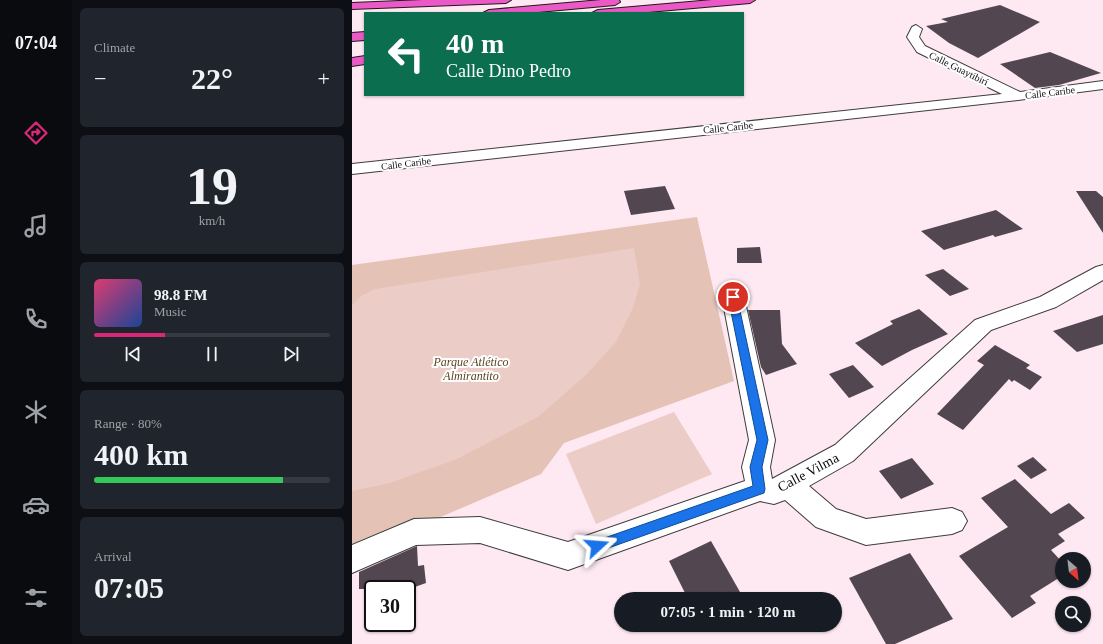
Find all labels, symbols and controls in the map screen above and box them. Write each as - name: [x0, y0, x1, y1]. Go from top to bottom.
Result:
- icon: left: [380, 28, 432, 80]
- text: 40 m: [446, 28, 504, 59]
- text: 07:04: [15, 33, 57, 53]
- text: Climate: [94, 40, 135, 55]
- street label: Calle Guaytibirí: [927, 49, 990, 88]
- text: Calle Dino Pedro: [446, 61, 571, 81]
- text: 22°: [191, 62, 233, 95]
- text: −: [94, 66, 106, 91]
- text: +: [318, 66, 330, 91]
- street label: Calle Caribe: [1024, 84, 1076, 101]
- icon: directions: [22, 119, 50, 147]
- street label: Calle Caribe: [702, 119, 754, 136]
- street label: Calle Caribe: [380, 155, 432, 172]
- text: 19: [186, 158, 238, 215]
- icon: music: [22, 212, 50, 240]
- text: km/h: [199, 213, 225, 228]
- pin: [716, 280, 750, 314]
- icon: arrive: [722, 286, 744, 308]
- text: 98.8 FM: [154, 287, 207, 303]
- text: Music: [154, 304, 187, 319]
- icon: phone: [22, 305, 50, 333]
- icon: previous: [122, 343, 144, 365]
- icon: pause: [201, 343, 223, 365]
- icon: next: [280, 343, 302, 365]
- park label: Parque Atlético Almirantito: [433, 355, 508, 383]
- icon: climate: [22, 398, 50, 426]
- text: Range · 80%: [94, 416, 162, 431]
- text: 400 km: [94, 438, 188, 471]
- street label: Calle Vilma: [775, 450, 842, 495]
- icon: car: [22, 491, 50, 519]
- position arrow: [576, 525, 618, 567]
- text: Arrival: [94, 549, 132, 564]
- north arrow: [1055, 552, 1091, 588]
- map controls: [1055, 552, 1091, 632]
- text: 07:05: [94, 571, 164, 604]
- speed limit sign: 30: [364, 580, 416, 632]
- icon: filters: [22, 584, 50, 612]
- button: search: [1055, 596, 1091, 632]
- text: 07:05 · 1 min · 120 m: [661, 604, 796, 620]

